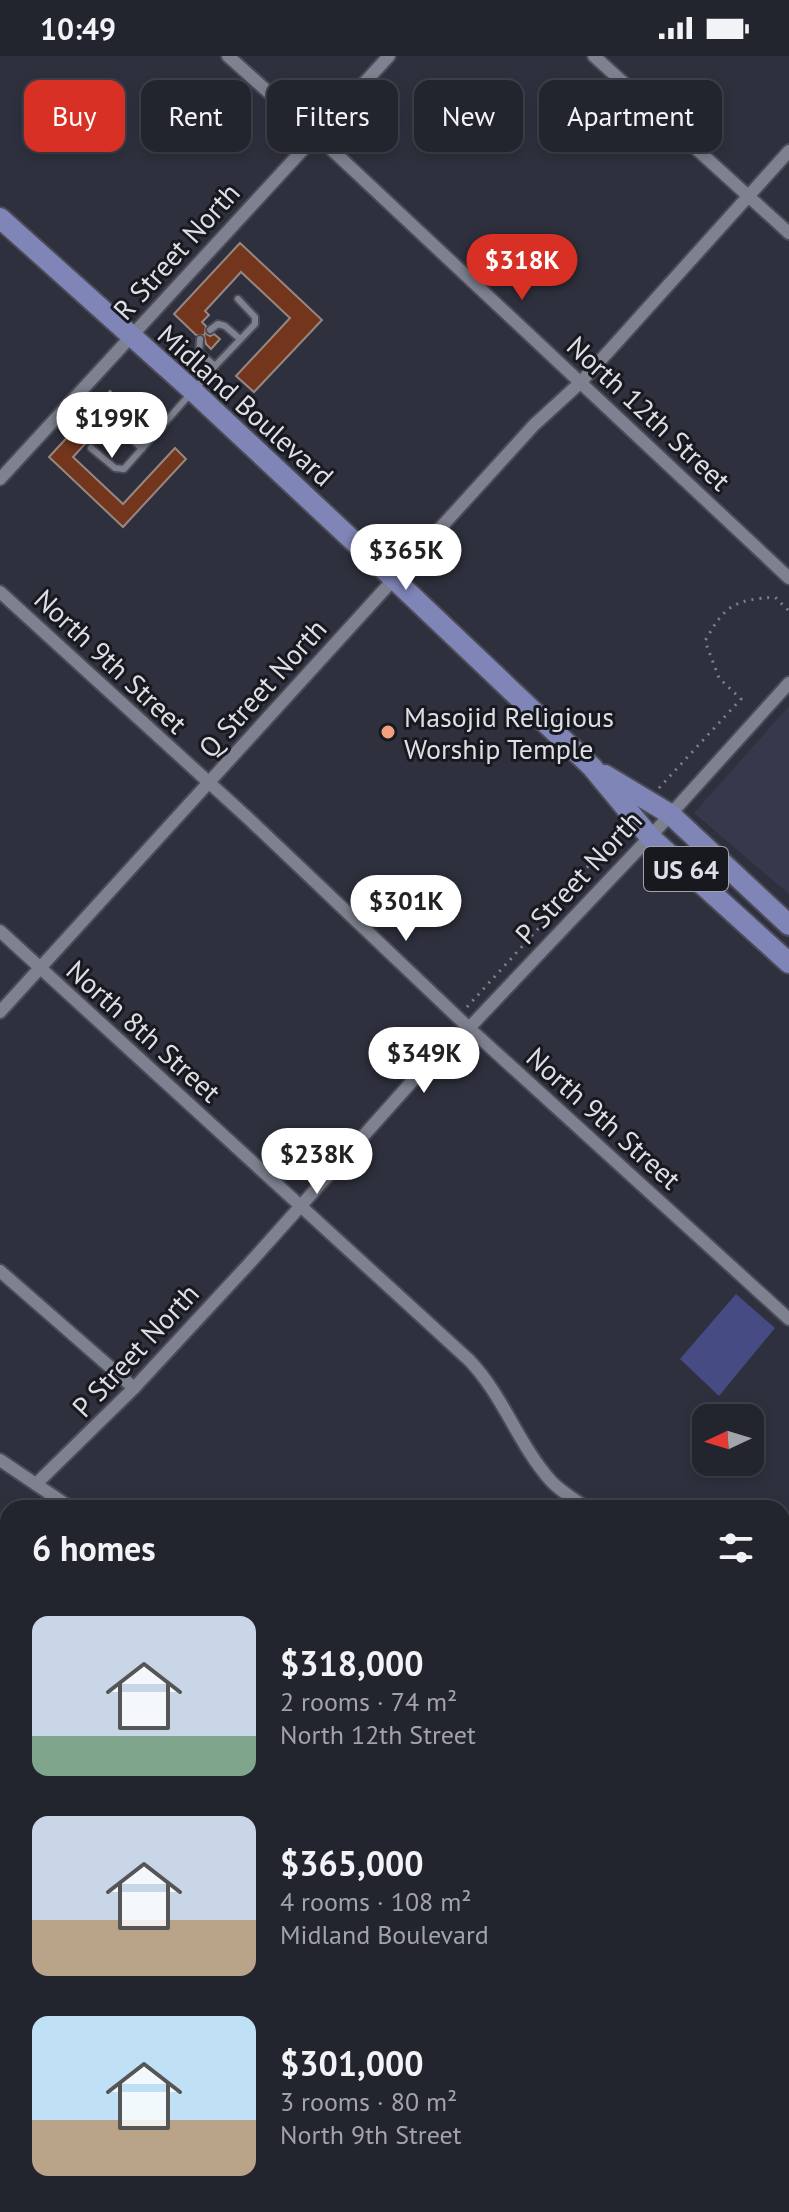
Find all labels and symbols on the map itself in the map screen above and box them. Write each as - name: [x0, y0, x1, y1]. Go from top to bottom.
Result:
- street label: R Street North: [105, 175, 247, 327]
- pin: $318K: [466, 234, 578, 302]
- street label: Midland Boulevard: [150, 316, 342, 494]
- street label: North 12th Street: [559, 328, 739, 499]
- pin: $199K: [56, 392, 168, 460]
- pin: $365K: [350, 524, 462, 592]
- street label: North 9th Street: [27, 581, 195, 742]
- street label: Q Street North: [190, 611, 334, 765]
- place label: Masojid Religious Worship Temple: [404, 698, 614, 767]
- marker: Masojid Religious Worship Temple: [379, 723, 397, 741]
- street label: P Street North: [506, 802, 650, 952]
- road number: US 64: [644, 847, 728, 891]
- pin: $301K: [350, 875, 462, 943]
- street label: North 8th Street: [59, 952, 229, 1111]
- pin: $349K: [368, 1027, 480, 1095]
- street label: North 9th Street: [519, 1039, 689, 1198]
- pin: $238K: [261, 1128, 373, 1196]
- street label: P Street North: [63, 1275, 207, 1425]
- north arrow: [692, 1404, 764, 1476]

